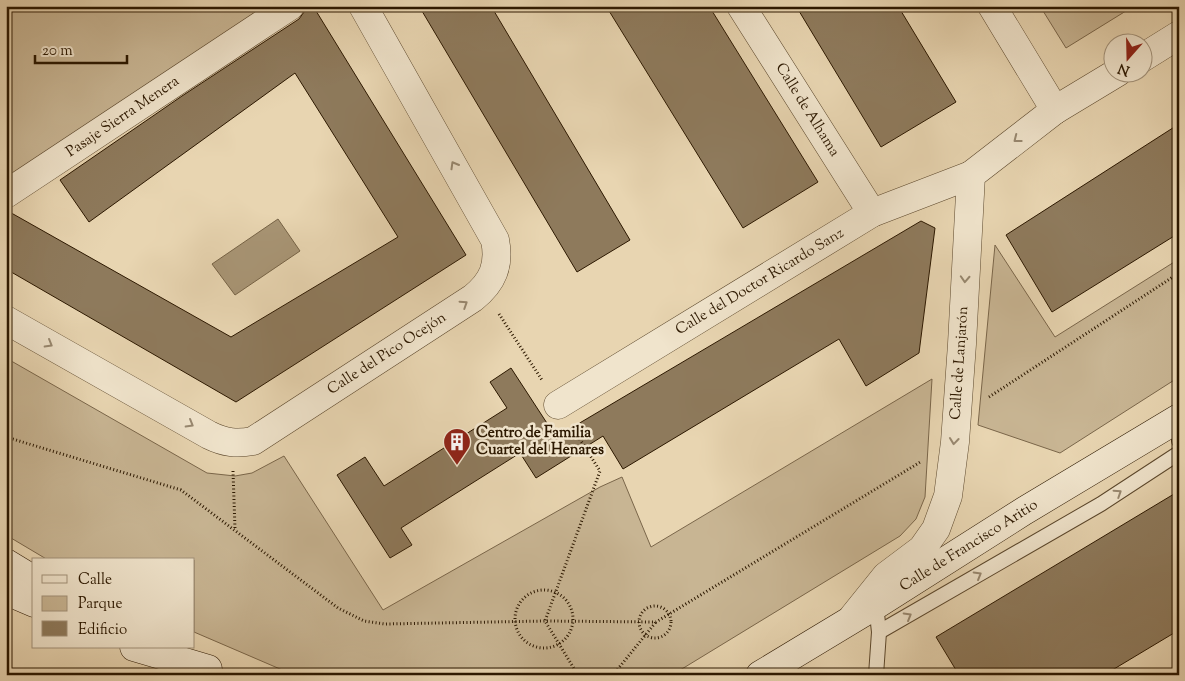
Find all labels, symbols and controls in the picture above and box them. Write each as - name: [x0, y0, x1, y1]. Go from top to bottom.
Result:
- scale bar: [35, 32, 128, 64]
- north arrow: [1102, 32, 1152, 82]
- text: 20 m: [42, 41, 73, 62]
- text: N: [1116, 57, 1133, 80]
- street label: Calle de Alhama: [770, 59, 844, 161]
- street label: Pasaje Sierra Menera: [62, 71, 184, 163]
- one-way arrow: [1014, 134, 1023, 142]
- one-way arrow: [450, 162, 460, 171]
- street label: Calle del Doctor Ricardo Sanz: [672, 223, 848, 341]
- one-way arrow: [960, 275, 971, 283]
- one-way arrow: [459, 301, 468, 310]
- street label: Calle de Lanjarón: [946, 305, 974, 421]
- street label: Calle del Pico Ocejón: [323, 308, 451, 400]
- one-way arrow: [43, 338, 52, 348]
- one-way arrow: [184, 418, 193, 428]
- place label: Centro de Familia Cuartel del Henares: [476, 423, 604, 461]
- building icon: Centro de Familia Cuartel del Henares: [442, 427, 472, 466]
- one-way arrow: [949, 438, 960, 446]
- one-way arrow: [1112, 490, 1122, 499]
- street label: Calle de Francisco Aritio: [896, 495, 1042, 597]
- legend: [32, 558, 195, 648]
- text: Calle: [78, 570, 112, 591]
- one-way arrow: [972, 571, 981, 581]
- text: Parque: [78, 594, 122, 615]
- one-way arrow: [902, 612, 911, 622]
- text: Edificio: [78, 620, 127, 641]

